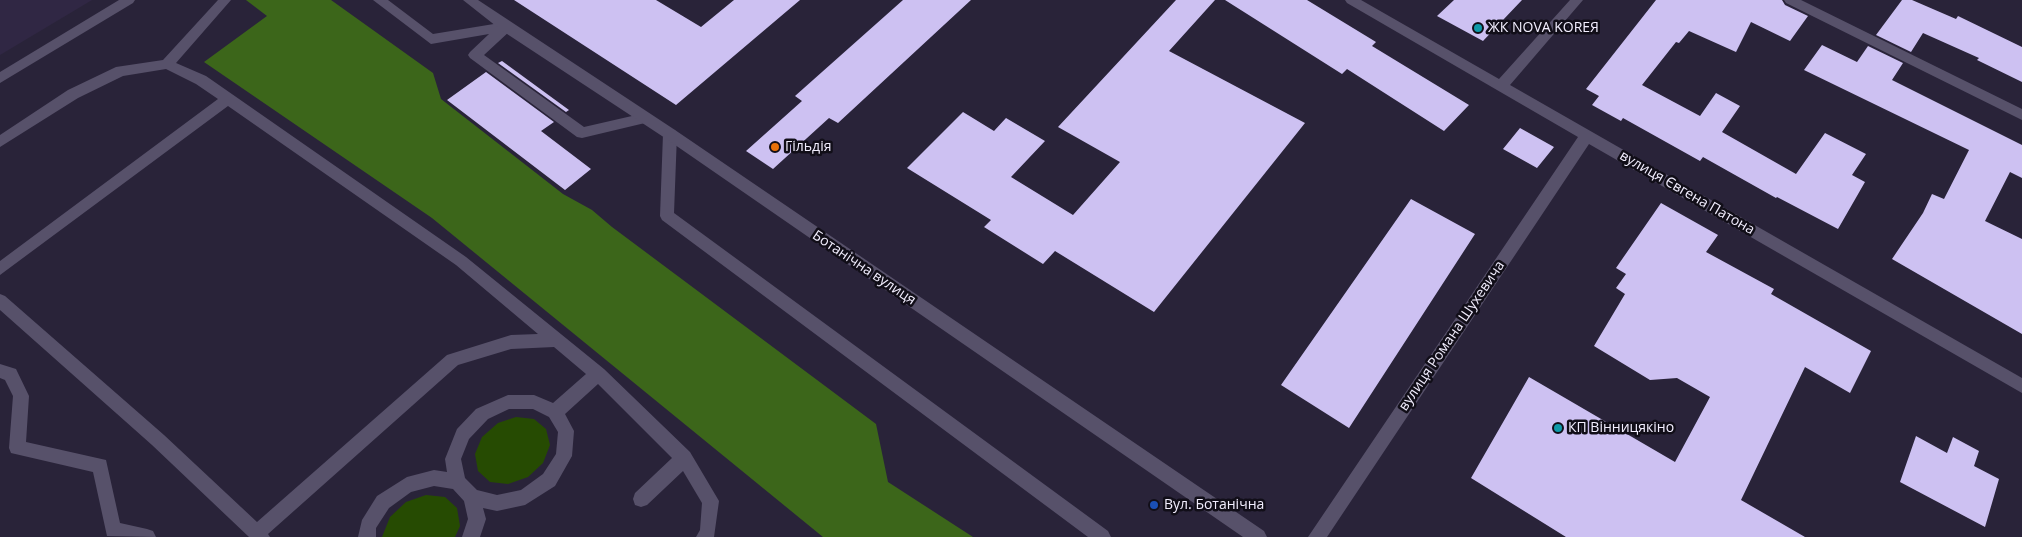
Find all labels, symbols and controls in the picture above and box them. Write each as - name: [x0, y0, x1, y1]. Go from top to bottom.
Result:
- place label: ЖК NOVA KOREЯ: [1488, 20, 1599, 36]
- marker: ЖК NOVA KOREЯ: [1472, 22, 1484, 34]
- place label: Гільдія: [785, 139, 831, 155]
- marker: Гільдія: [769, 141, 781, 153]
- street label: вулиця Євгена Патона: [1617, 148, 1757, 238]
- street label: Ботанічна вулиця: [809, 227, 919, 309]
- street label: вулиця Романа Шухевича: [1396, 258, 1508, 414]
- place label: КП Вінницякіно: [1568, 420, 1674, 436]
- marker: КП Вінницякіно: [1552, 422, 1564, 434]
- place label: Вул. Ботанічна: [1164, 497, 1264, 513]
- marker: Вул. Ботанічна: [1148, 499, 1160, 511]

